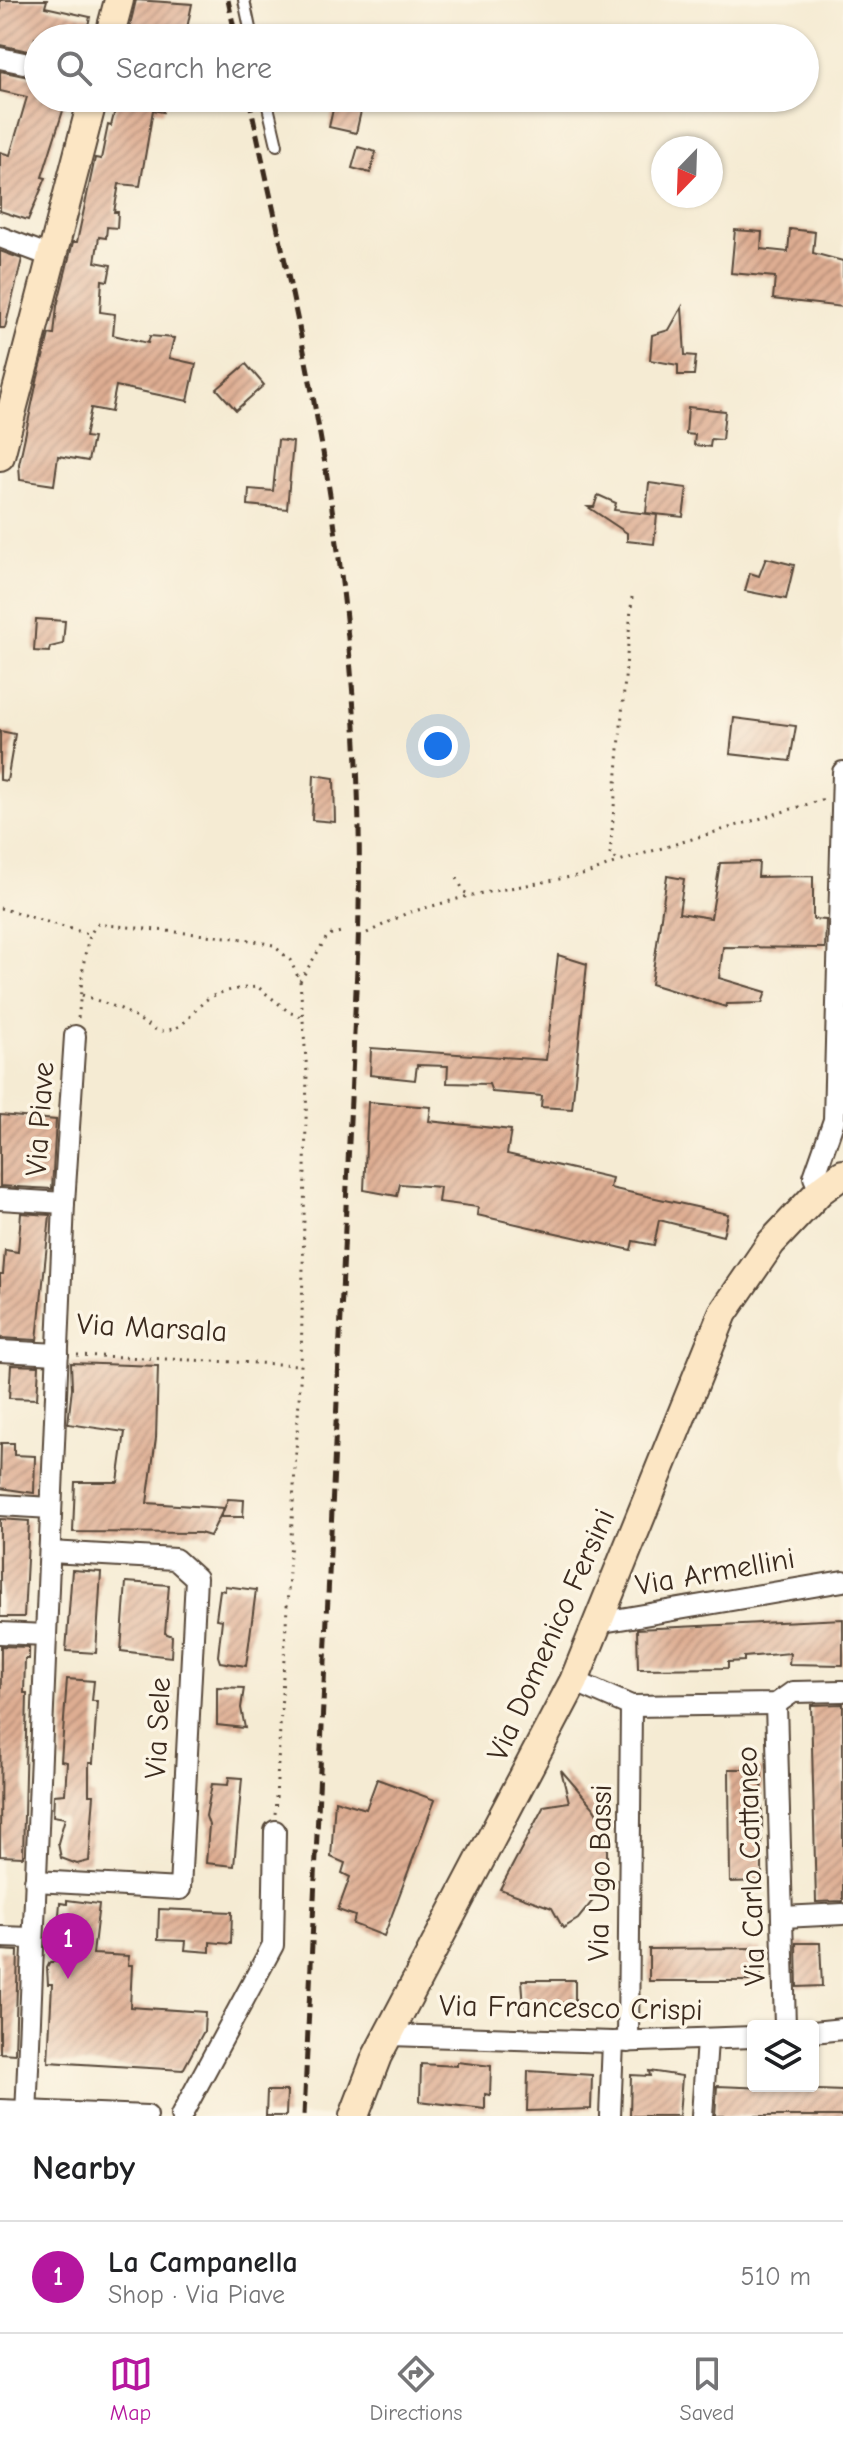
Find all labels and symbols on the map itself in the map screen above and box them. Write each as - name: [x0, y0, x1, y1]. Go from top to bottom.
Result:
- north arrow: [651, 136, 723, 208]
- your location: [418, 726, 458, 766]
- street label: Via Piave: [19, 1061, 61, 1177]
- street label: Via Marsala: [76, 1307, 228, 1349]
- street label: Via Domenico Fersini: [480, 1504, 622, 1766]
- street label: Via Armellini: [633, 1541, 797, 1603]
- street label: Via Sele: [138, 1676, 178, 1780]
- street label: Via Carlo Cattaneo: [729, 1746, 773, 1986]
- street label: Via Ugo Bassi: [581, 1784, 619, 1962]
- pin: 1: [42, 1913, 94, 1979]
- street label: Via Francesco Crispi: [439, 1988, 703, 2028]

